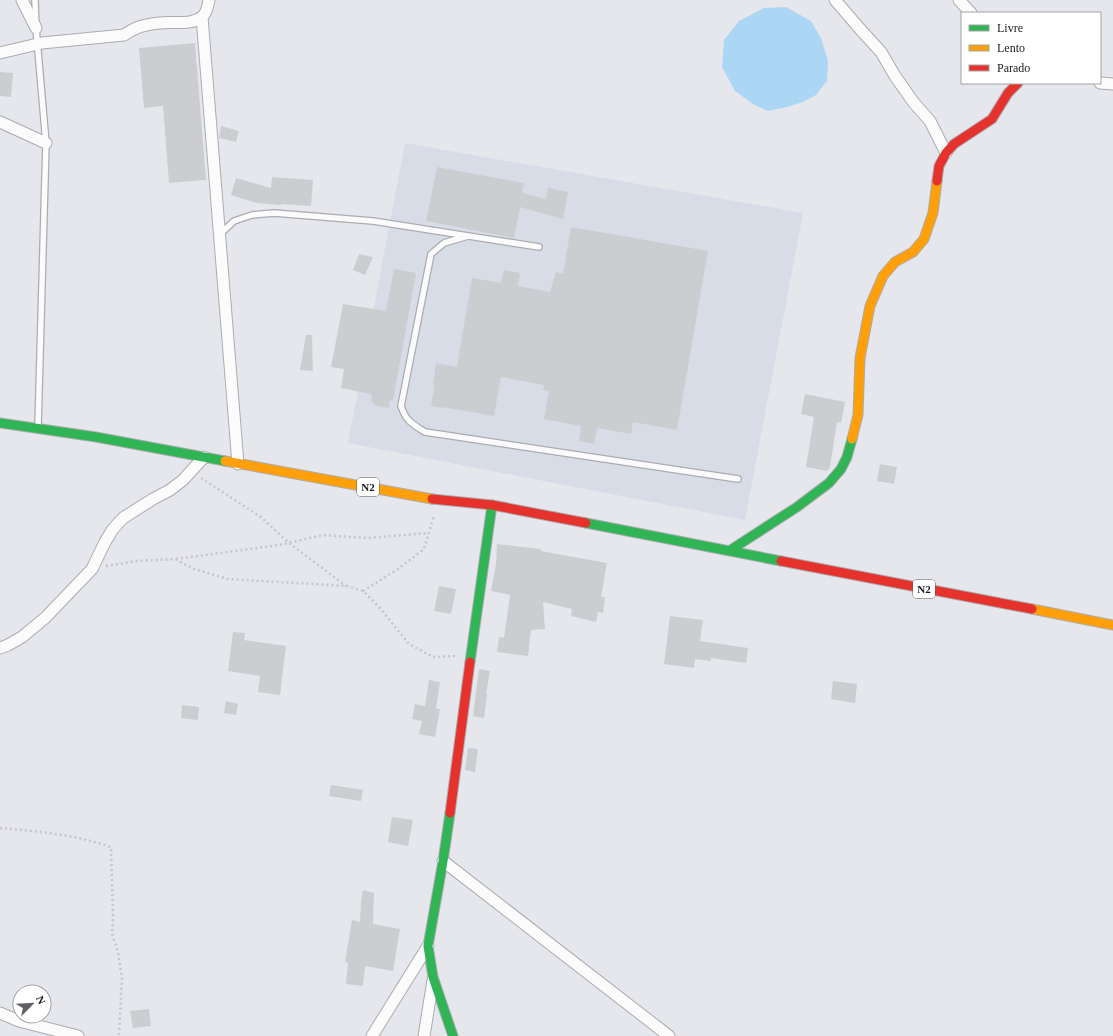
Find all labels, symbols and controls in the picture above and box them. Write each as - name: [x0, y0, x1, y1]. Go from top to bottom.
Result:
- legend: [961, 12, 1101, 84]
- text: Livre: [997, 21, 1023, 35]
- text: Lento: [997, 41, 1025, 55]
- text: Parado: [997, 61, 1030, 75]
- road number: N2: [357, 478, 379, 496]
- road number: N2: [913, 580, 935, 598]
- north arrow: [12, 984, 52, 1024]
- text: N: [34, 994, 48, 1006]

